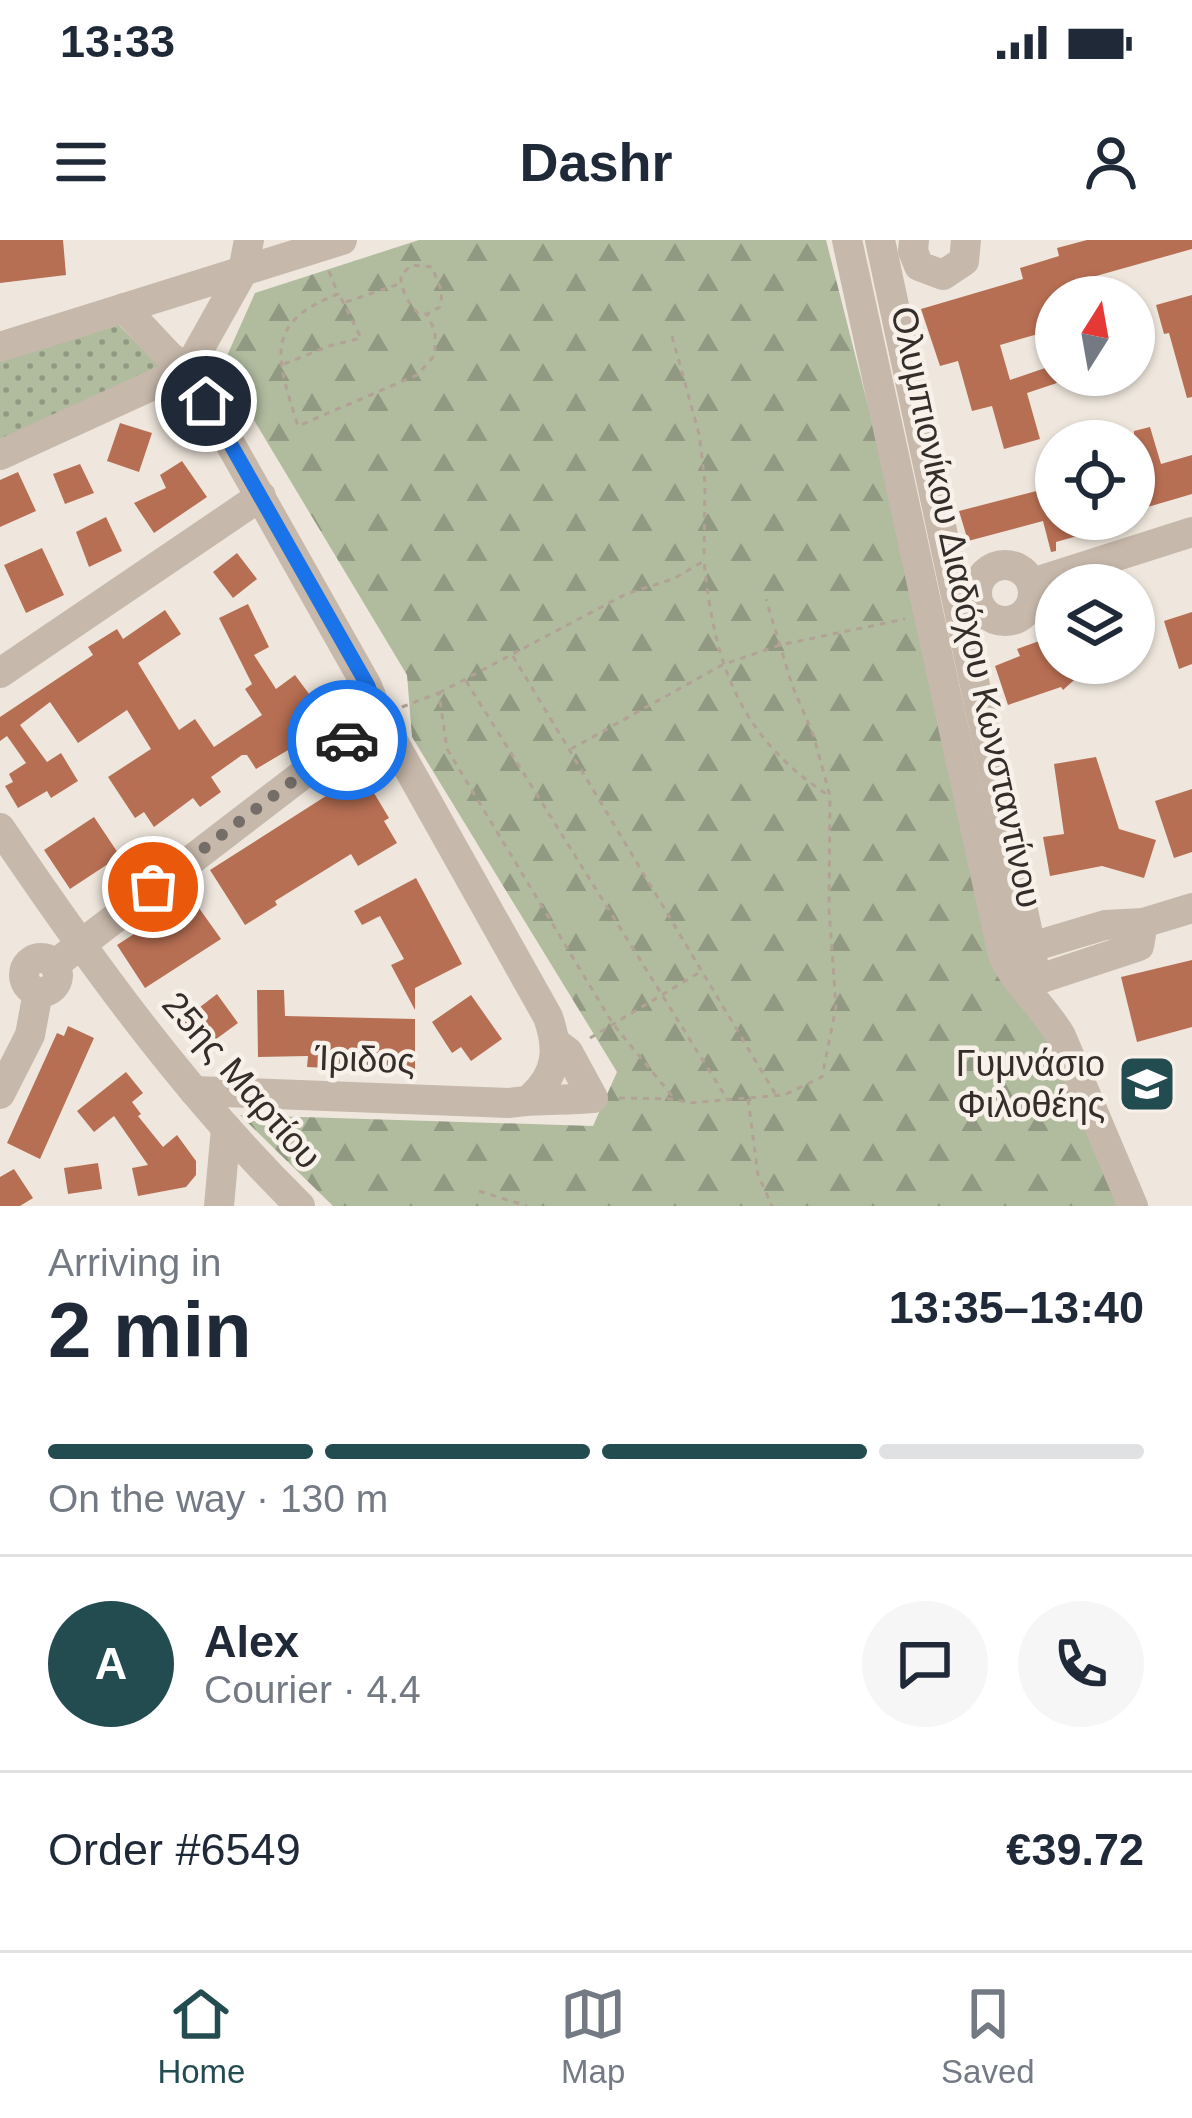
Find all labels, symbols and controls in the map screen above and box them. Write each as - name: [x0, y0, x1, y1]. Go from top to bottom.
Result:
- text: 13:33: [60, 16, 175, 67]
- icon: menu: [48, 129, 114, 195]
- icon: person: [1078, 129, 1144, 195]
- text: Dashr: [519, 132, 673, 192]
- north arrow: [1035, 276, 1155, 396]
- map controls: [1035, 276, 1155, 684]
- street label: Ολυμπιονίκου Διαδόχου Κωνσταντίνου: [883, 303, 1051, 911]
- pin: [155, 350, 257, 452]
- icon: home: [173, 368, 239, 434]
- button: locate: [1035, 420, 1155, 540]
- button: layers: [1035, 564, 1155, 684]
- courier: [287, 680, 407, 800]
- icon: car: [314, 707, 380, 773]
- pin: [102, 836, 204, 938]
- icon: bag: [120, 854, 186, 920]
- street label: 25ης Μαρτίου: [154, 983, 330, 1177]
- street label: Ίριδος: [313, 1037, 416, 1081]
- place label: Γυμνάσιο Φιλοθέης: [956, 1043, 1105, 1125]
- school or university icon: Γυμνάσιο Φιλοθέης: [1116, 1053, 1178, 1115]
- text: Arriving in: [48, 1241, 221, 1284]
- text: 13:35–13:40: [889, 1282, 1144, 1333]
- text: 2 min: [48, 1286, 252, 1374]
- text: On the way · 130 m: [48, 1477, 388, 1520]
- button: chat: [862, 1601, 988, 1727]
- button: phone: [1018, 1601, 1144, 1727]
- text: Alex: [204, 1616, 299, 1667]
- text: A: [95, 1638, 127, 1689]
- text: Courier · 4.4: [204, 1668, 421, 1711]
- text: Order #6549: [48, 1824, 301, 1875]
- text: €39.72: [1006, 1824, 1144, 1875]
- tab: Home: [157, 1981, 245, 2091]
- tab: Map: [560, 1981, 626, 2091]
- tab: Saved: [941, 1981, 1035, 2091]

